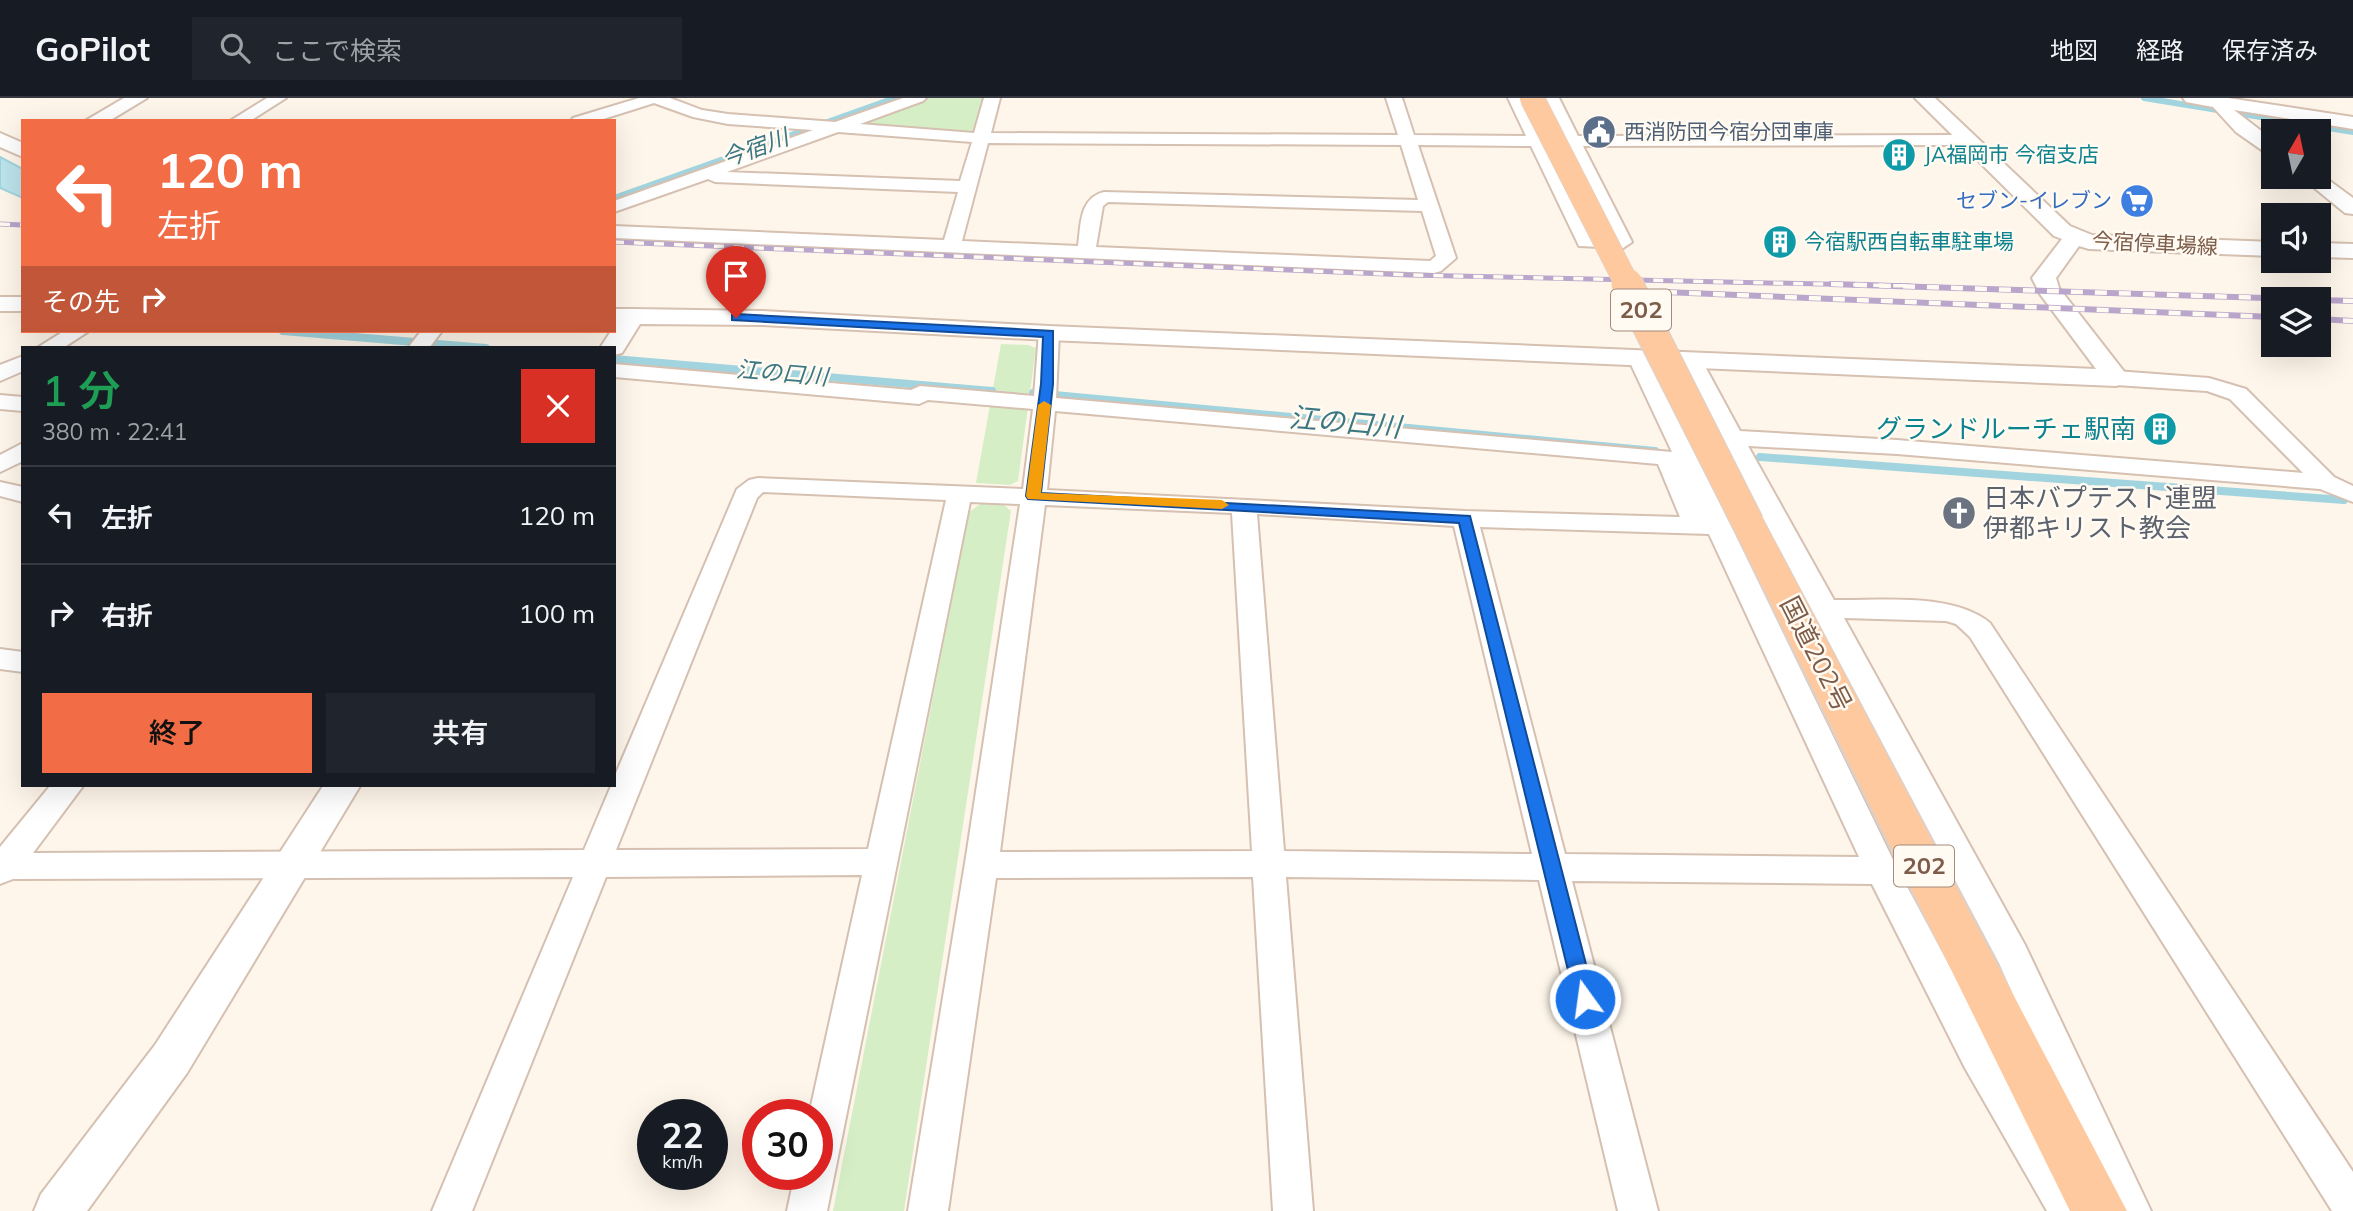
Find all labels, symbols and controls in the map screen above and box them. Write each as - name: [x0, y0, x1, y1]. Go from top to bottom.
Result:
- search box: [192, 17, 682, 80]
- text: GoPilot: [35, 28, 150, 69]
- icon: search: [216, 29, 254, 67]
- text: ここで検索: [272, 34, 402, 67]
- text: 地図: [2050, 35, 2098, 65]
- text: 経路: [2136, 35, 2184, 65]
- text: 保存済み: [2222, 35, 2318, 65]
- public building icon: 西消防団今宿分団車庫: [1580, 113, 1618, 151]
- place label: 西消防団今宿分団車庫: [1624, 118, 1834, 144]
- north arrow: [2261, 119, 2331, 189]
- map controls: [2261, 119, 2331, 357]
- water label: 今宿川: [717, 121, 795, 173]
- building icon: JA福岡市 今宿支店: [1880, 136, 1918, 174]
- text: 120 m: [157, 139, 303, 200]
- place label: JA福岡市 今宿支店: [1924, 141, 2099, 167]
- icon: left: [42, 147, 133, 238]
- supermarket icon: セブン-イレブン: [2118, 182, 2156, 220]
- place label: セブン-イレブン: [1956, 187, 2112, 213]
- button: sound: [2261, 203, 2331, 273]
- text: 左折: [157, 205, 221, 245]
- building icon: 今宿駅西自転車駐車場: [1761, 223, 1799, 261]
- street label: 今宿停車場線: [2091, 227, 2219, 259]
- place label: 今宿駅西自転車駐車場: [1804, 228, 2014, 254]
- pin: [706, 246, 766, 318]
- icon: arrive: [717, 257, 755, 295]
- icon: right: [134, 280, 172, 318]
- text: その先: [42, 285, 120, 318]
- button: layers: [2261, 287, 2331, 357]
- road number: 202: [1611, 290, 1671, 330]
- water label: 江の口川: [735, 354, 832, 391]
- text: 1 分: [42, 364, 120, 417]
- button: close: [521, 369, 595, 443]
- water label: 江の口川: [1288, 399, 1405, 444]
- building icon: グランドルーチェ駅南: [2141, 410, 2179, 448]
- place label: グランドルーチェ駅南: [1876, 412, 2136, 445]
- text: 380 m · 22:41: [42, 417, 187, 446]
- place label: 日本バプテスト連盟 伊都キリスト教会: [1983, 481, 2217, 544]
- church icon: 日本バプテスト連盟 伊都キリスト教会: [1940, 494, 1978, 532]
- icon: left: [42, 496, 80, 534]
- text: 120 m: [519, 499, 595, 532]
- text: 左折: [101, 501, 153, 534]
- street label: 国道202号: [1773, 591, 1859, 717]
- icon: right: [42, 594, 80, 632]
- text: 100 m: [519, 597, 595, 630]
- text: 右折: [101, 599, 153, 632]
- button: 終了: [42, 693, 312, 773]
- button: 共有: [326, 693, 595, 773]
- road number: 202: [1894, 846, 1954, 886]
- position arrow: [1548, 962, 1622, 1036]
- speed limit sign: 30: [742, 1099, 833, 1190]
- text: 22: [661, 1113, 704, 1157]
- text: km/h: [662, 1150, 703, 1173]

